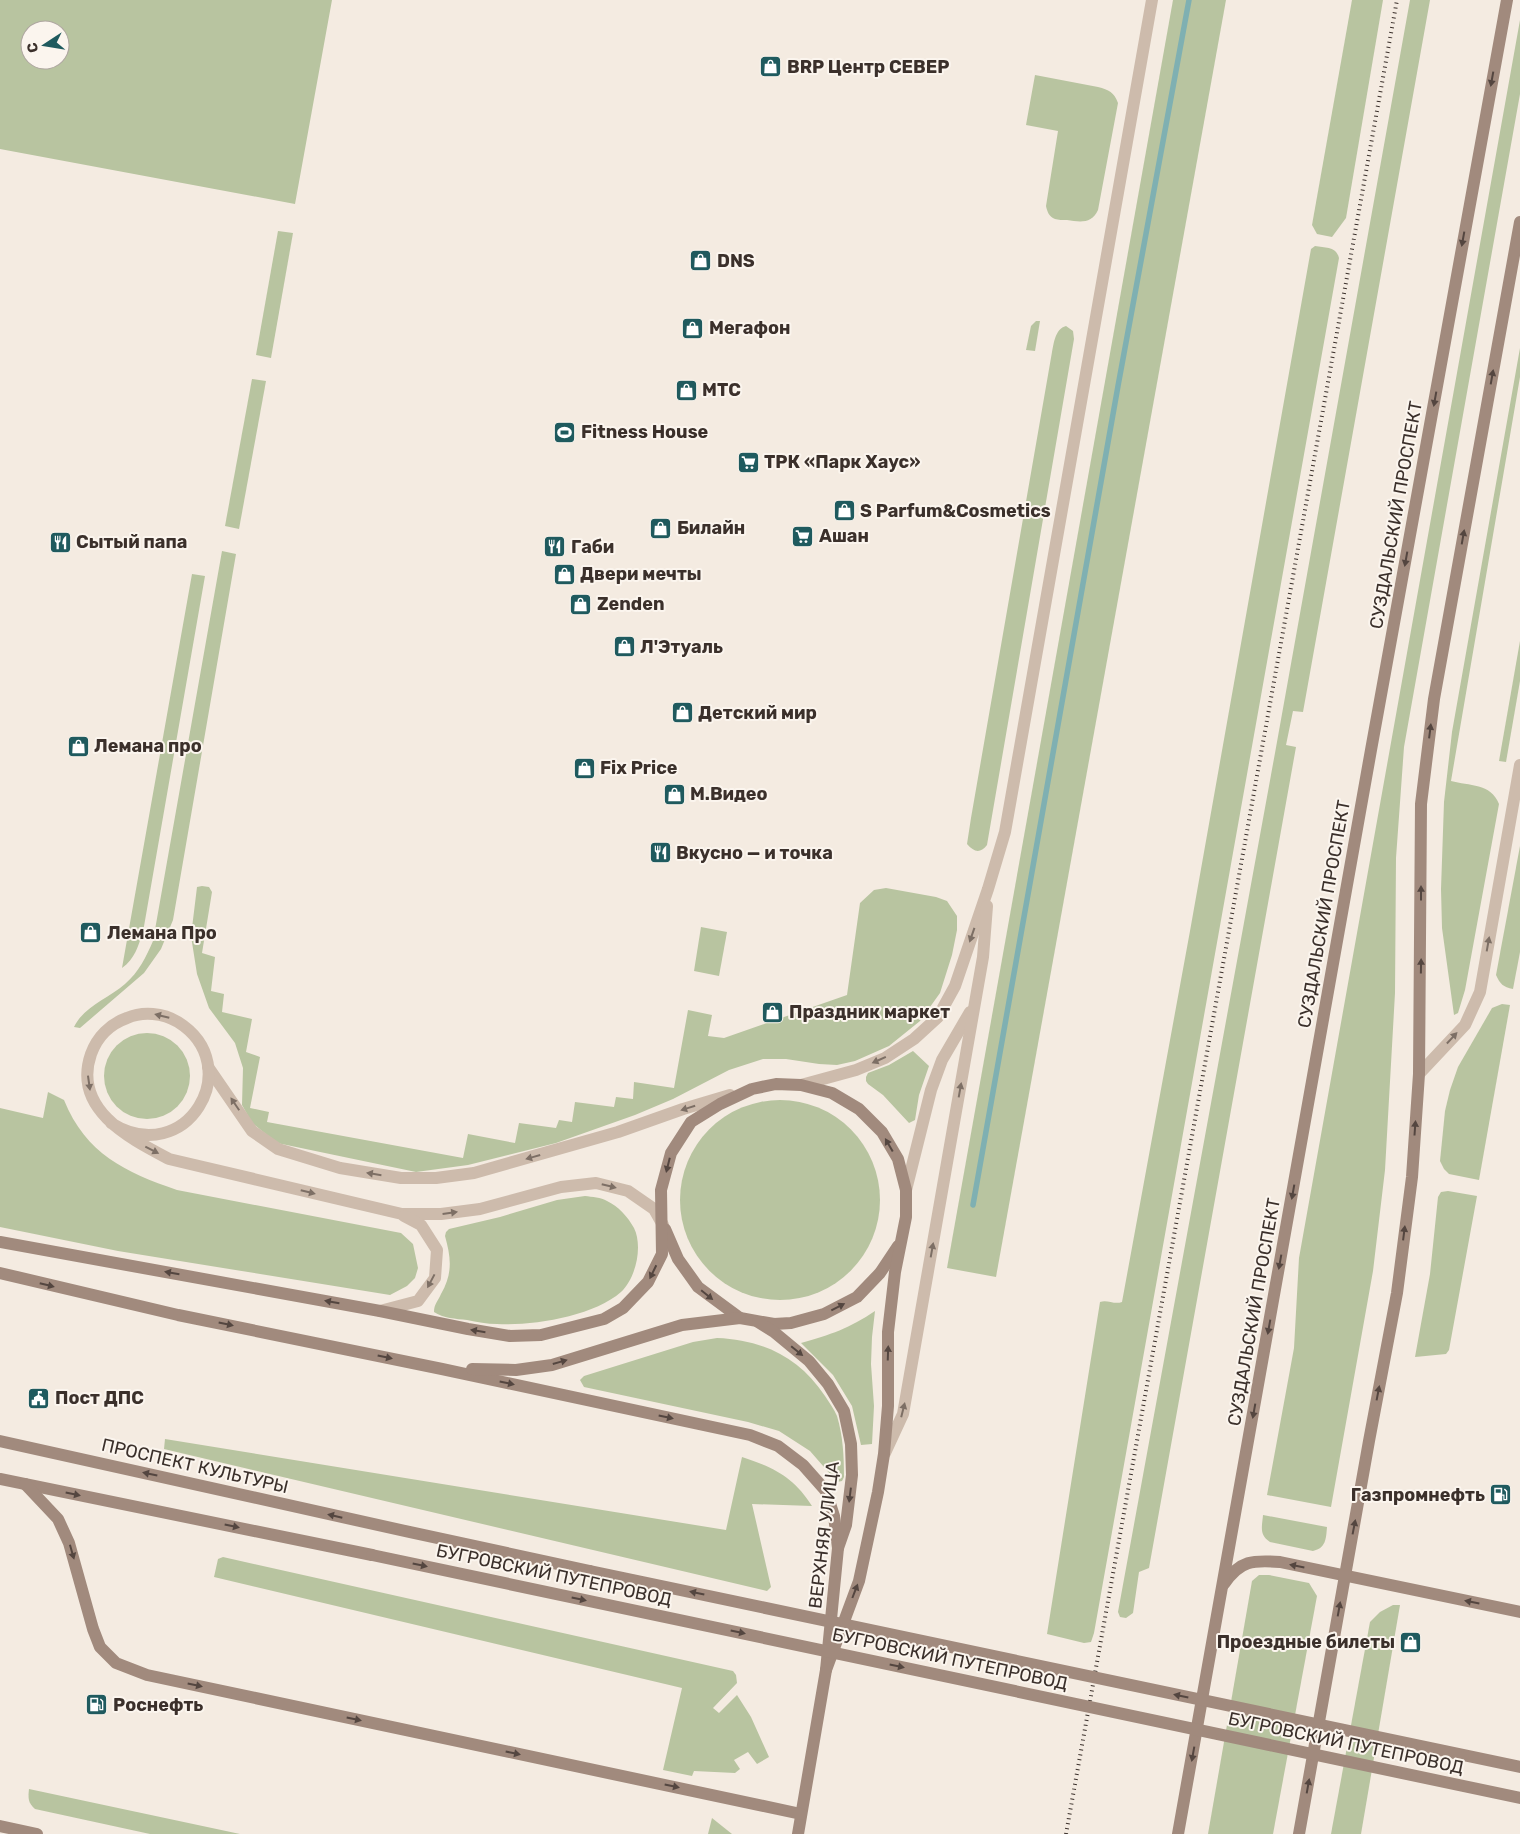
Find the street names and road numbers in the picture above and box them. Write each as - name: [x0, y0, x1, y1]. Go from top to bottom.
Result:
- street label: СУЗДАЛЬСКИЙ ПРОСПЕКТ: [1365, 399, 1427, 631]
- street label: СУЗДАЛЬСКИЙ ПРОСПЕКТ: [1293, 798, 1355, 1030]
- street label: СУЗДАЛЬСКИЙ ПРОСПЕКТ: [1223, 1196, 1285, 1428]
- street label: ПРОСПЕКТ КУЛЬТУРЫ: [99, 1434, 291, 1498]
- street label: ВЕРХНЯЯ УЛИЦА: [804, 1460, 844, 1610]
- street label: БУГРОВСКИЙ ПУТЕПРОВОД: [434, 1539, 674, 1611]
- street label: БУГРОВСКИЙ ПУТЕПРОВОД: [830, 1623, 1070, 1695]
- street label: БУГРОВСКИЙ ПУТЕПРОВОД: [1226, 1707, 1466, 1779]

